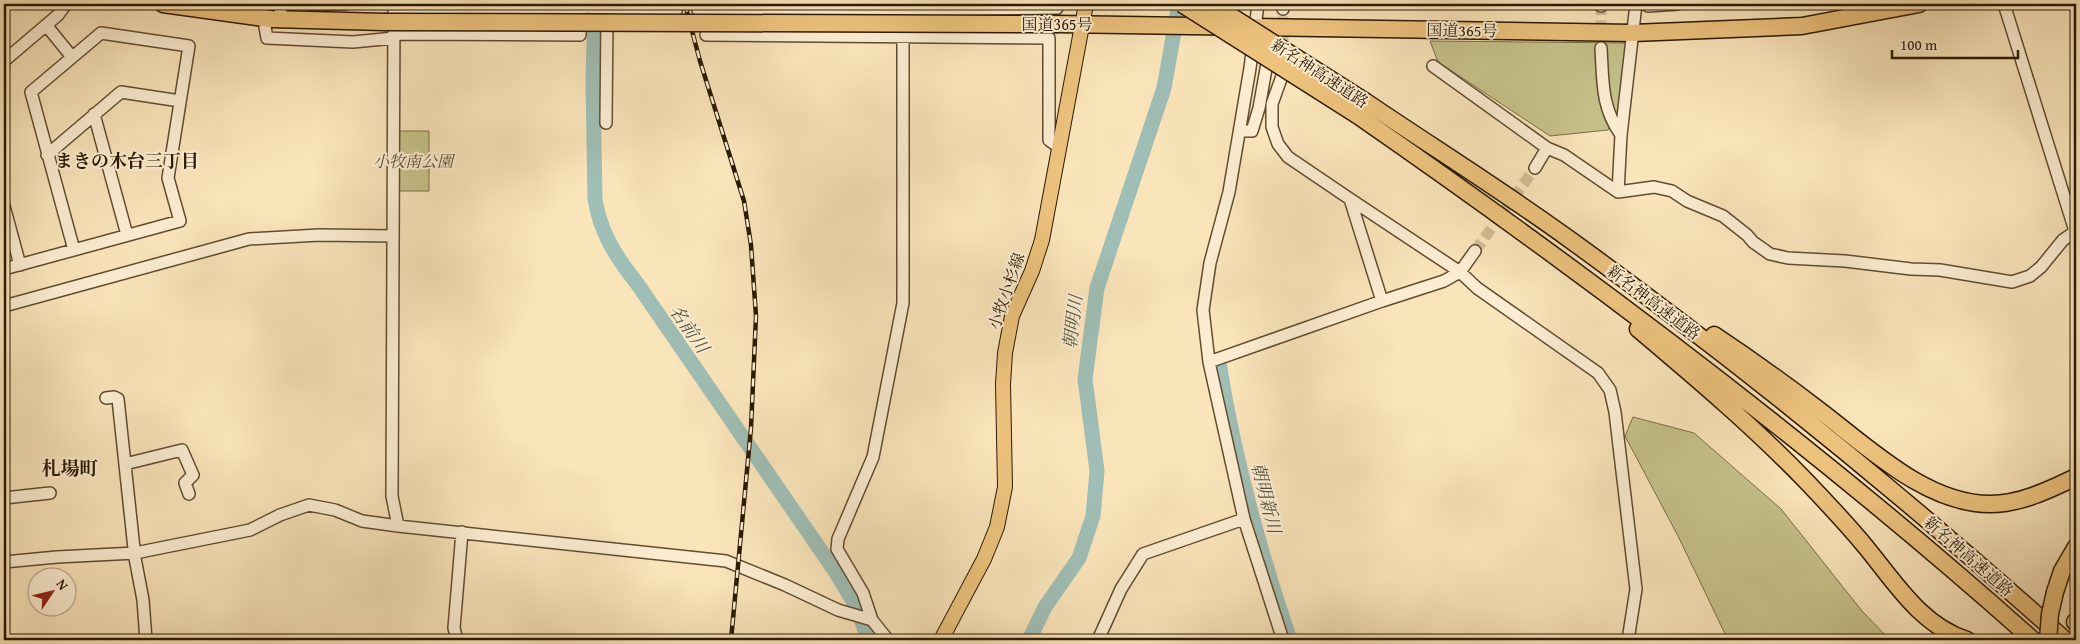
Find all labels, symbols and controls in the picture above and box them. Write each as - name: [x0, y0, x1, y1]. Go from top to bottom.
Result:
- street label: 国道365号: [1021, 12, 1093, 36]
- street label: 国道365号: [1426, 17, 1498, 43]
- scale bar: [1892, 28, 2019, 60]
- street label: 新名神高速道路: [1266, 32, 1374, 114]
- text: 100 m: [1900, 34, 1938, 55]
- district label: まきの木台三丁目: [55, 147, 199, 174]
- park label: 小牧南公園: [373, 149, 456, 173]
- street label: 小牧小杉線: [982, 249, 1030, 333]
- street label: 新名神高速道路: [1602, 259, 1706, 345]
- water label: 朝明川: [1056, 292, 1089, 350]
- water label: 名前川: [663, 299, 717, 360]
- district label: 札場町: [41, 454, 99, 482]
- water label: 朝明新川: [1245, 460, 1289, 538]
- street label: 新名神高速道路: [1919, 510, 2019, 602]
- north arrow: [28, 566, 78, 616]
- text: N: [52, 575, 74, 595]

